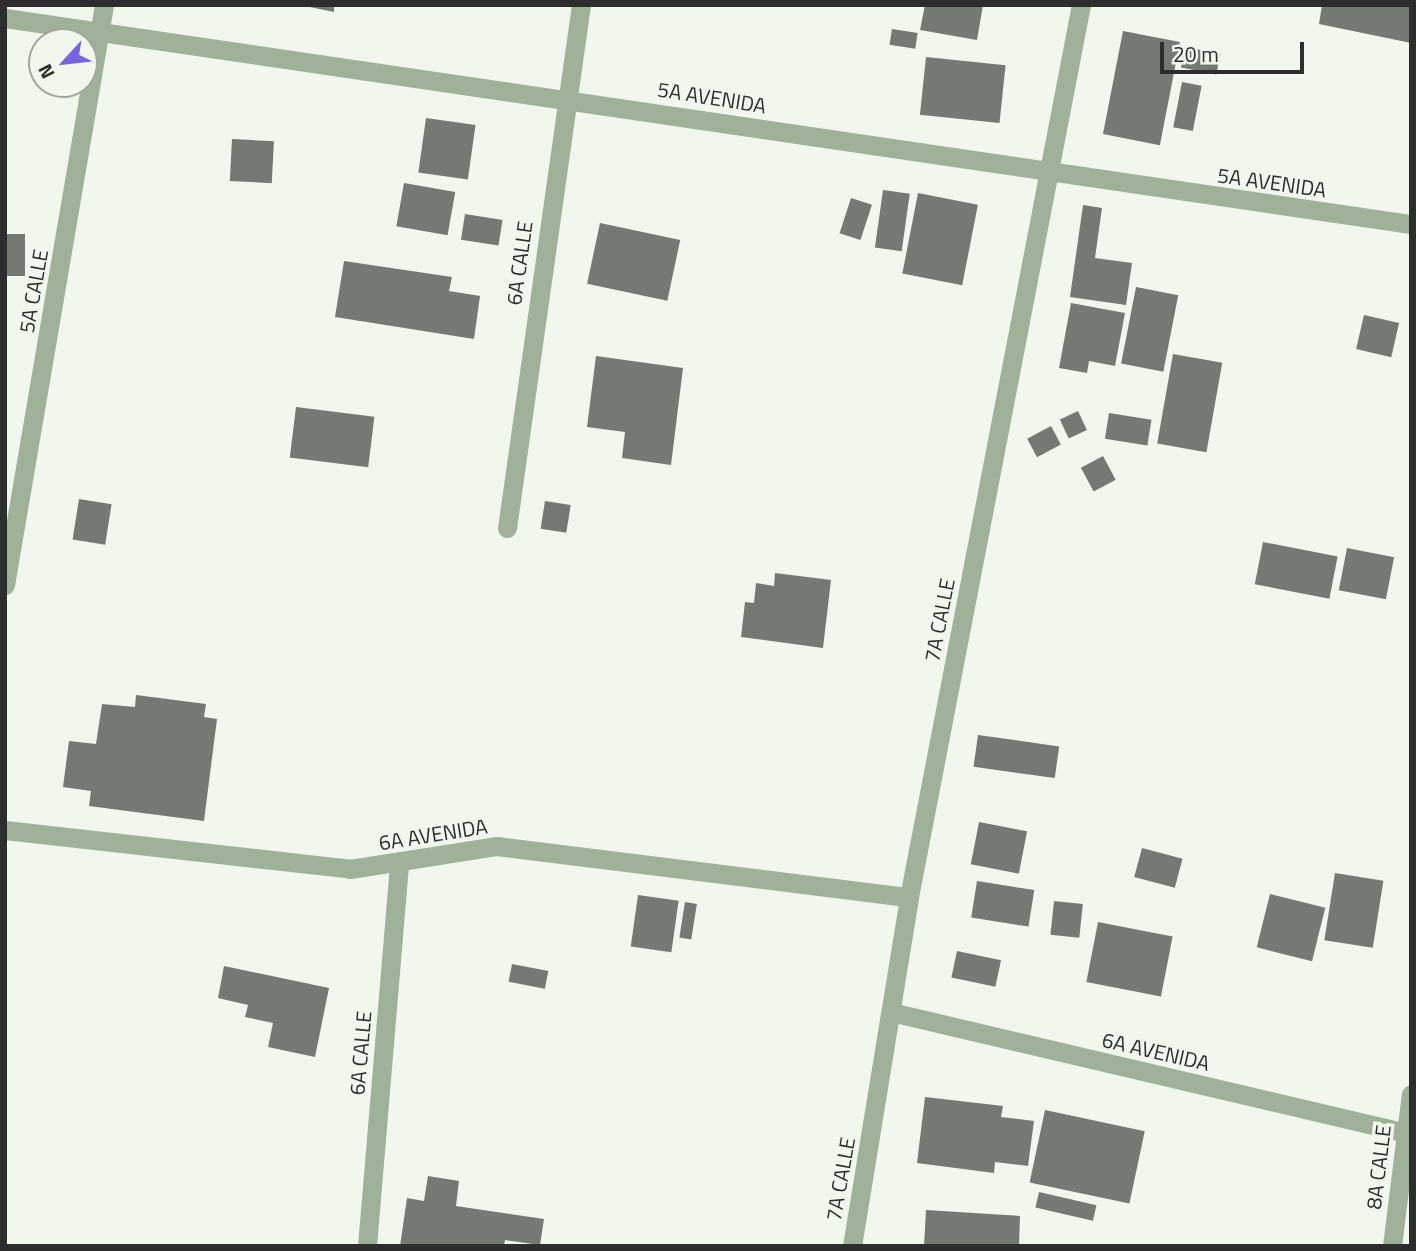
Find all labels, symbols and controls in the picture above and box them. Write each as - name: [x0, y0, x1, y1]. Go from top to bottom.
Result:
- north arrow: [28, 28, 98, 98]
- scale bar: [1164, 28, 1308, 72]
- text: 20 m: [1173, 38, 1219, 70]
- text: N: [30, 59, 62, 84]
- street label: 5A AVENIDA: [656, 76, 768, 118]
- street label: 5A AVENIDA: [1216, 162, 1328, 202]
- street label: 6A CALLE: [501, 219, 537, 307]
- street label: 5A CALLE: [13, 247, 53, 335]
- street label: 7A CALLE: [919, 576, 959, 664]
- street label: 6A AVENIDA: [377, 813, 489, 855]
- street label: 6A CALLE: [344, 1010, 376, 1096]
- street label: 6A AVENIDA: [1100, 1026, 1212, 1076]
- street label: 8A CALLE: [1360, 1123, 1396, 1211]
- street label: 7A CALLE: [820, 1135, 860, 1223]

